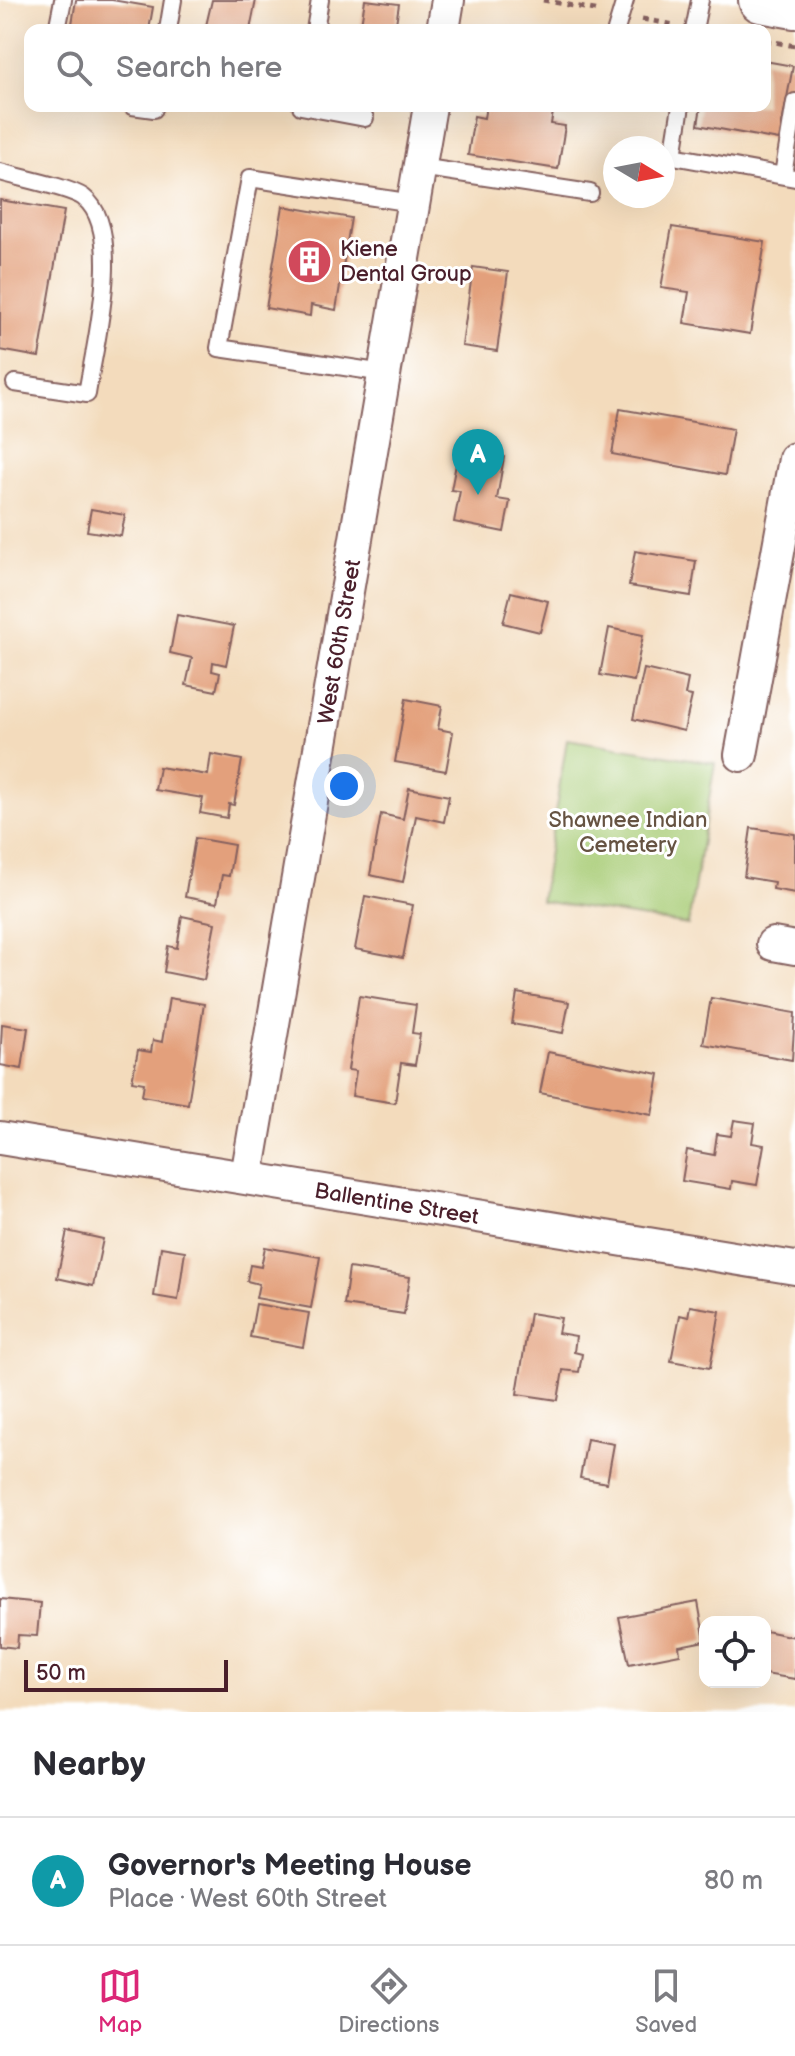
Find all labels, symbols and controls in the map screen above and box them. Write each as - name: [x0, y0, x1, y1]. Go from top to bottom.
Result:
- search box: [24, 24, 771, 112]
- icon: search: [52, 46, 96, 90]
- text: Search here: [116, 50, 282, 86]
- north arrow: [603, 136, 675, 208]
- place label: Kiene Dental Group: [340, 236, 472, 288]
- building icon: Kiene Dental Group: [285, 237, 333, 285]
- pin: A: [452, 429, 504, 495]
- street label: West 60th Street: [312, 557, 367, 726]
- your location: [324, 766, 364, 806]
- park label: Shawnee Indian Cemetery: [549, 807, 707, 859]
- street label: Ballentine Street: [312, 1178, 481, 1231]
- map controls: [699, 1616, 771, 1688]
- button: locate: [699, 1616, 771, 1688]
- scale bar: [24, 1656, 228, 1692]
- text: 50 m: [36, 1660, 86, 1687]
- text: Nearby: [32, 1744, 146, 1785]
- text: Governor's Meeting House: [108, 1848, 472, 1884]
- text: A: [50, 1866, 66, 1897]
- text: 80 m: [704, 1866, 763, 1897]
- text: Place · West 60th Street: [108, 1884, 387, 1915]
- tab: Map: [98, 1964, 142, 2039]
- tab: Directions: [338, 1964, 439, 2039]
- tab: Saved: [635, 1964, 697, 2039]

